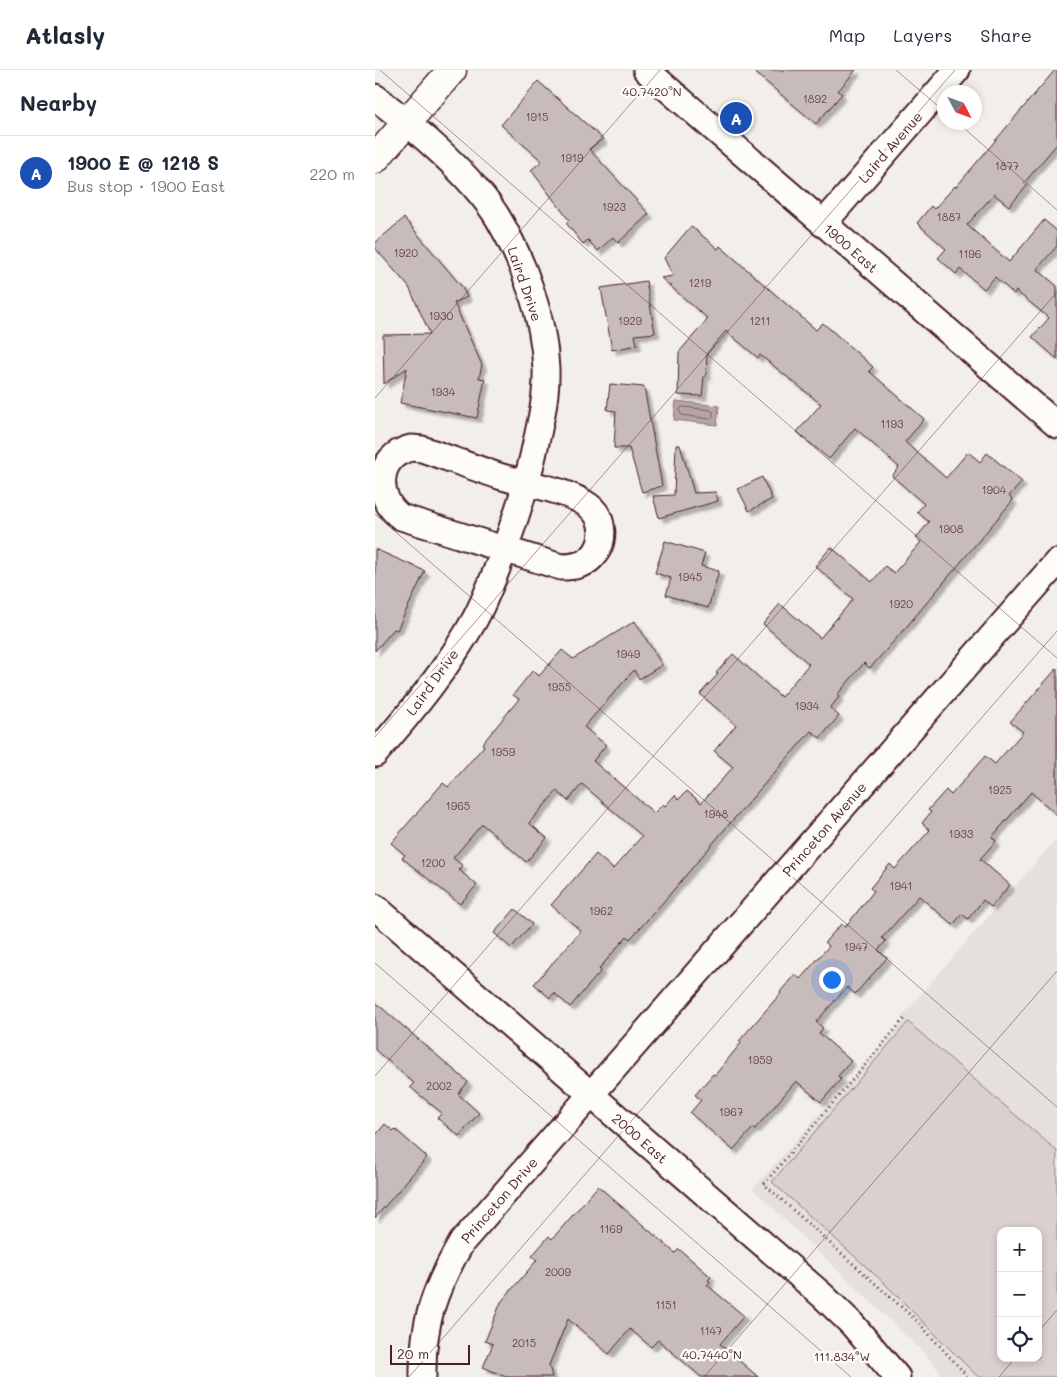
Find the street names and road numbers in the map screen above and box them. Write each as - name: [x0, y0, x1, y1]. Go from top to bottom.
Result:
- street label: Laird Avenue: [854, 107, 926, 187]
- street label: 1900 East: [820, 219, 882, 277]
- street label: Laird Drive: [503, 244, 547, 324]
- street label: Laird Drive: [401, 645, 463, 719]
- street label: Princeton Avenue: [778, 778, 870, 880]
- street label: 2000 East: [608, 1109, 672, 1167]
- street label: Princeton Drive: [456, 1153, 542, 1247]

